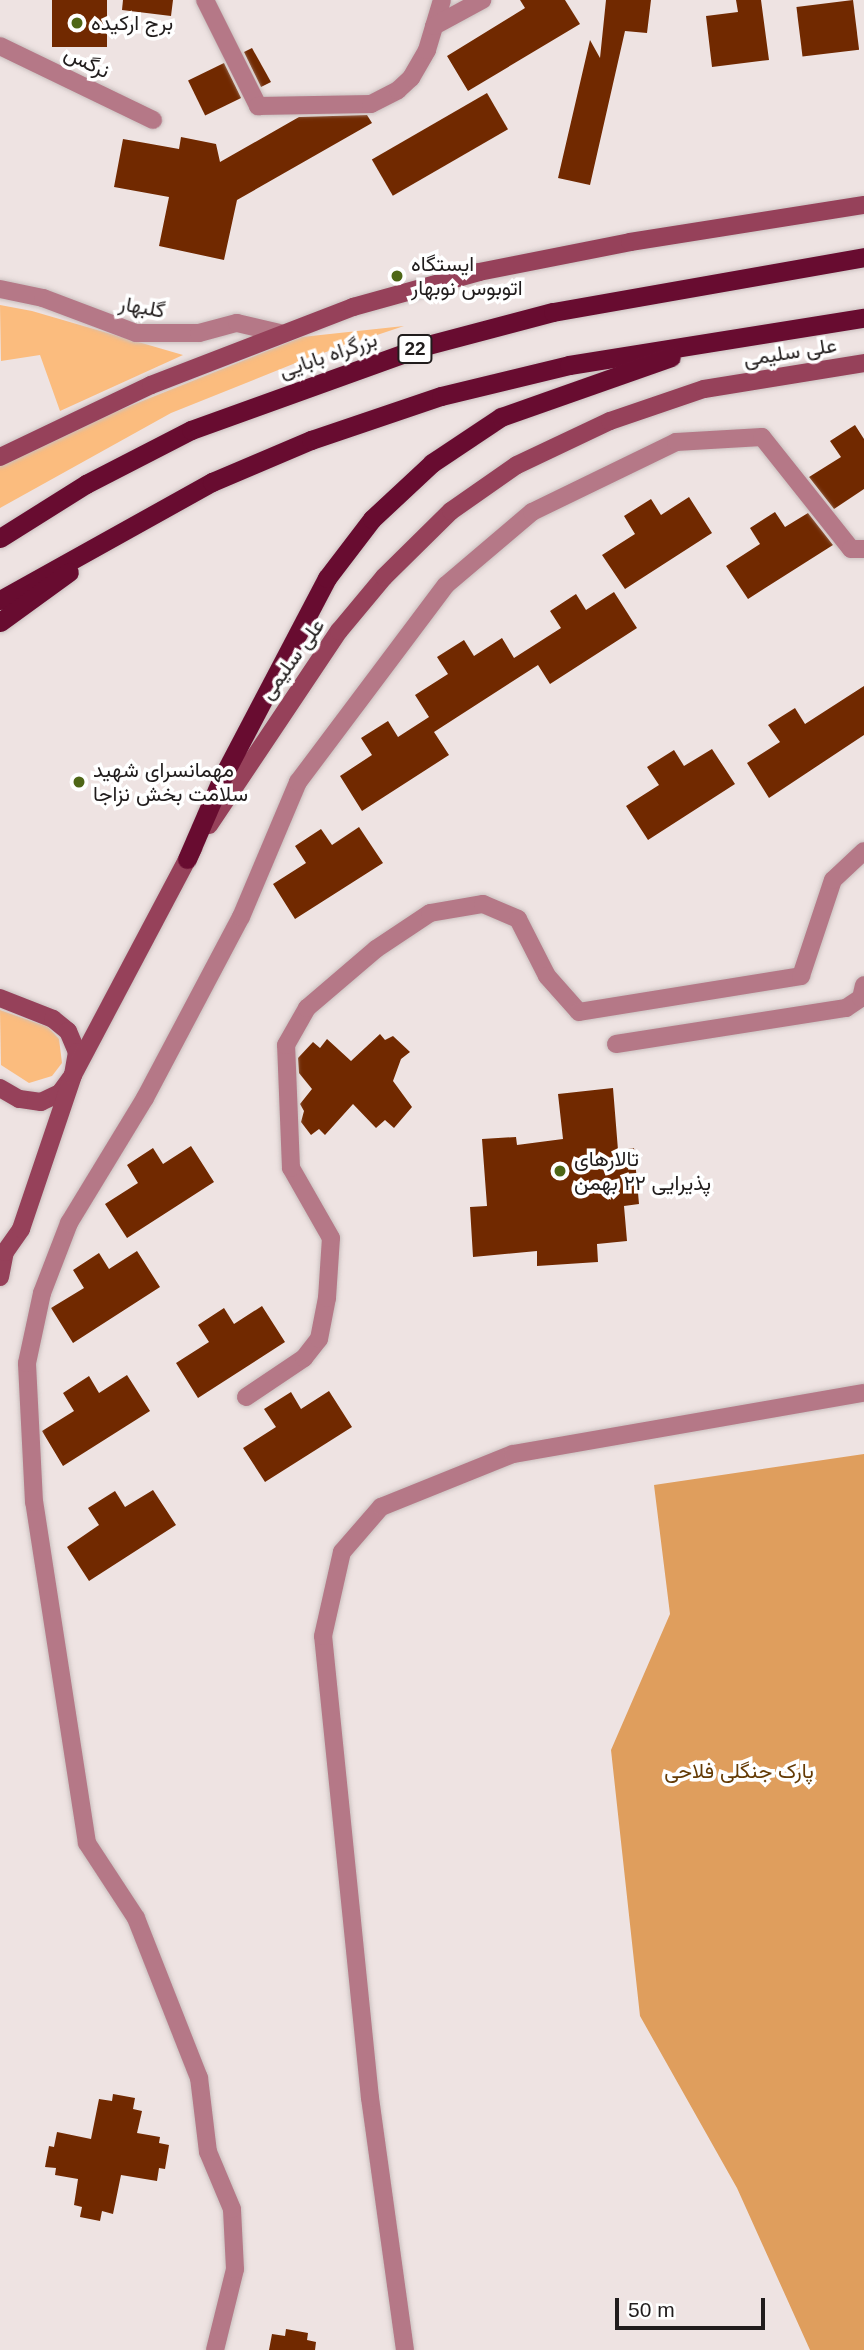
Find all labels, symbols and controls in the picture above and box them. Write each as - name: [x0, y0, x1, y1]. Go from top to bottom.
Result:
- place label: برج ارکیده: [91, 10, 173, 36]
- marker: برج ارکیده: [69, 15, 85, 31]
- street label: نرگس: [60, 40, 114, 84]
- place label: ایستگاه اتوبوس نوبهار: [411, 251, 523, 301]
- marker: ایستگاه اتوبوس نوبهار: [389, 268, 405, 284]
- street label: گلبهار: [117, 291, 167, 323]
- street label: بزرگراه بابایی: [276, 326, 380, 384]
- street label: علی سلیمی: [742, 332, 838, 372]
- road number: 22: [396, 334, 434, 364]
- street label: علی سلیمی: [254, 614, 330, 704]
- place label: مهمانسرای شهید سلامت بخش نزاجا: [93, 757, 248, 807]
- marker: مهمانسرای شهید سلامت بخش نزاجا: [71, 774, 87, 790]
- place label: تالارهای پذیرایی ۲۲ بهمن: [574, 1146, 711, 1196]
- marker: تالارهای پذیرایی ۲۲ بهمن: [552, 1163, 568, 1179]
- park label: پارک جنگلی فلاحی: [664, 1758, 814, 1784]
- scale bar: [619, 2284, 770, 2328]
- text: 50 m: [628, 2298, 675, 2321]

